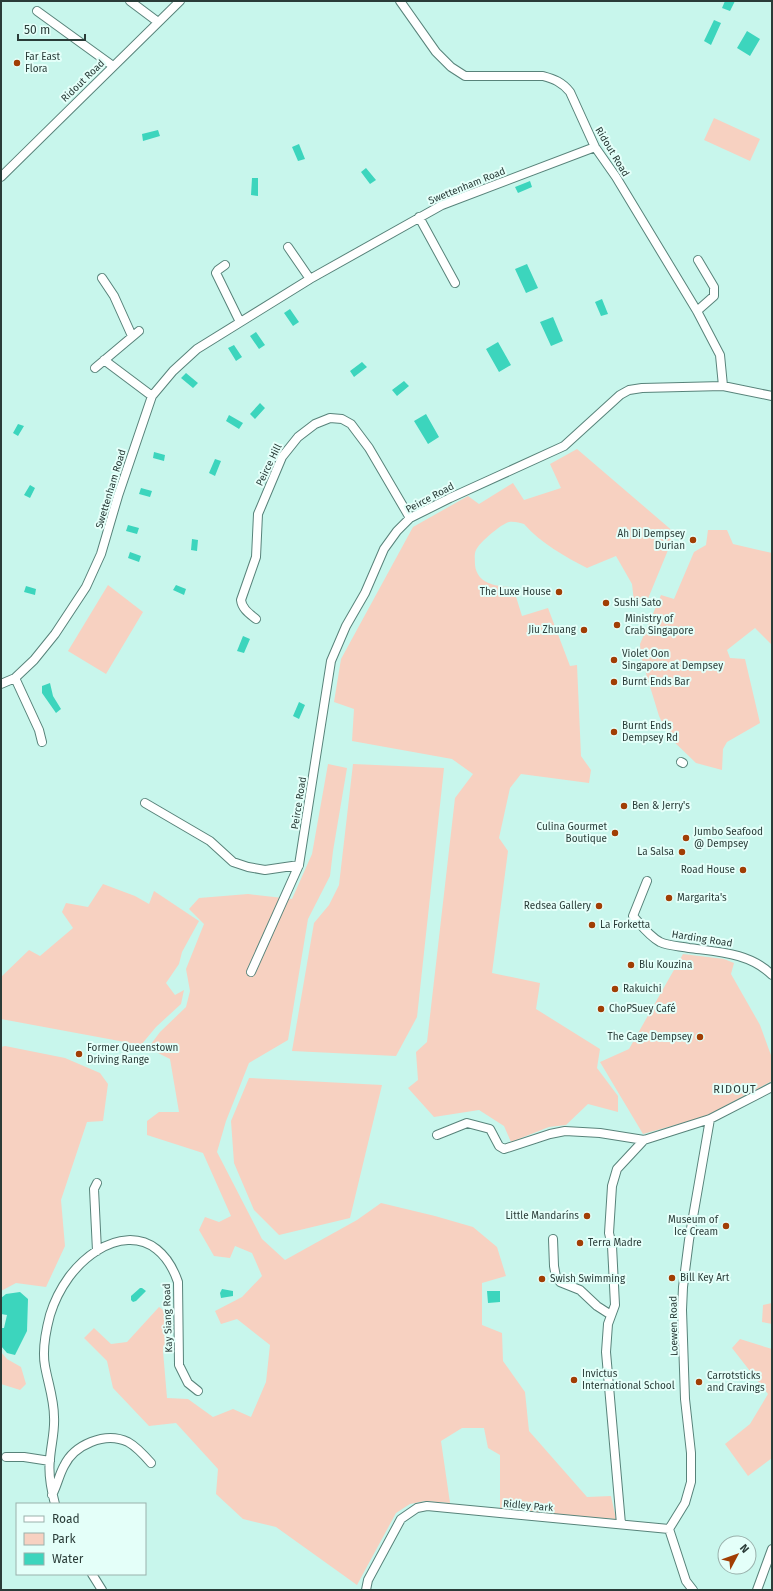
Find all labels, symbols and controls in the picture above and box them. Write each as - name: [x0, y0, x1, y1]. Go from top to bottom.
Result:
- scale bar: [18, 16, 85, 42]
- text: 50 m: [24, 23, 50, 37]
- place label: Far East Flora: [25, 51, 60, 75]
- street label: Ridout Road: [59, 57, 107, 105]
- marker: Far East Flora: [12, 58, 22, 68]
- street label: Ridout Road: [592, 125, 632, 179]
- street label: Swettenham Road: [427, 165, 507, 207]
- street label: Peirce Hill: [254, 442, 284, 488]
- street label: Swettenham Road: [93, 448, 129, 530]
- street label: Peirce Road: [404, 480, 456, 516]
- place label: Ah Di Dempsey Durian: [617, 528, 685, 552]
- marker: Ah Di Dempsey Durian: [688, 535, 698, 545]
- place label: The Luxe House: [480, 586, 551, 598]
- marker: The Luxe House: [554, 587, 564, 597]
- place label: Sushi Sato: [614, 597, 662, 609]
- marker: Sushi Sato: [601, 598, 611, 608]
- place label: Ministry of Crab Singapore: [625, 613, 693, 637]
- marker: Ministry of Crab Singapore: [612, 620, 622, 630]
- place label: Jiu Zhuang: [528, 624, 577, 636]
- marker: Jiu Zhuang: [579, 625, 589, 635]
- place label: Violet Oon Singapore at Dempsey: [622, 648, 723, 672]
- marker: Violet Oon Singapore at Dempsey: [609, 655, 619, 665]
- place label: Burnt Ends Bar: [622, 676, 690, 688]
- marker: Burnt Ends Bar: [609, 677, 619, 687]
- place label: Burnt Ends Dempsey Rd: [622, 720, 678, 744]
- marker: Burnt Ends Dempsey Rd: [609, 727, 619, 737]
- street label: Peirce Road: [289, 776, 309, 830]
- place label: Ben & Jerry's: [632, 800, 690, 812]
- marker: Ben & Jerry's: [619, 801, 629, 811]
- place label: Culina Gourmet Boutique: [537, 821, 607, 845]
- place label: Jumbo Seafood @ Dempsey: [694, 826, 763, 850]
- marker: Culina Gourmet Boutique: [610, 828, 620, 838]
- marker: Jumbo Seafood @ Dempsey: [681, 833, 691, 843]
- place label: La Salsa: [637, 846, 674, 858]
- marker: La Salsa: [677, 847, 687, 857]
- place label: Road House: [681, 864, 735, 876]
- marker: Road House: [738, 865, 748, 875]
- place label: Margarita's: [677, 892, 727, 904]
- marker: Margarita's: [664, 893, 674, 903]
- place label: Redsea Gallery: [524, 900, 591, 912]
- marker: Redsea Gallery: [594, 901, 604, 911]
- place label: La Forketta: [600, 919, 650, 931]
- marker: La Forketta: [587, 920, 597, 930]
- street label: Harding Road: [671, 928, 733, 950]
- place label: Blu Kouzina: [639, 959, 692, 971]
- marker: Blu Kouzina: [626, 960, 636, 970]
- place label: Rakuichi: [623, 983, 662, 995]
- marker: Rakuichi: [610, 984, 620, 994]
- place label: ChoPSuey Café: [609, 1003, 676, 1015]
- marker: ChoPSuey Café: [596, 1004, 606, 1014]
- place label: The Cage Dempsey: [607, 1031, 692, 1043]
- marker: The Cage Dempsey: [695, 1032, 705, 1042]
- place label: Former Queenstown Driving Range: [87, 1042, 178, 1066]
- marker: Former Queenstown Driving Range: [74, 1049, 84, 1059]
- district label: RIDOUT: [713, 1083, 757, 1096]
- place label: Little Mandaríns: [505, 1209, 579, 1222]
- marker: Little Mandaríns: [582, 1211, 592, 1221]
- place label: Museum of Ice Cream: [668, 1214, 719, 1238]
- marker: Museum of Ice Cream: [721, 1221, 731, 1231]
- place label: Terra Madre: [588, 1237, 642, 1249]
- marker: Terra Madre: [575, 1238, 585, 1248]
- place label: Bill Key Art: [680, 1272, 730, 1284]
- place label: Swish Swimming: [550, 1273, 626, 1285]
- marker: Bill Key Art: [667, 1273, 677, 1283]
- marker: Swish Swimming: [537, 1274, 547, 1284]
- street label: Kay Siang Road: [161, 1283, 175, 1353]
- street label: Loewen Road: [667, 1296, 681, 1356]
- place label: Invictus International School: [582, 1368, 675, 1392]
- place label: Carrotsticks and Cravings: [707, 1370, 765, 1394]
- marker: Invictus International School: [569, 1375, 579, 1385]
- marker: Carrotsticks and Cravings: [694, 1377, 704, 1387]
- street label: Ridley Park: [502, 1498, 554, 1514]
- legend: [16, 1503, 146, 1575]
- text: Road: [52, 1512, 80, 1526]
- text: Park: [52, 1532, 76, 1546]
- north arrow: [717, 1535, 757, 1575]
- text: N: [737, 1542, 751, 1556]
- text: Water: [52, 1552, 84, 1566]

